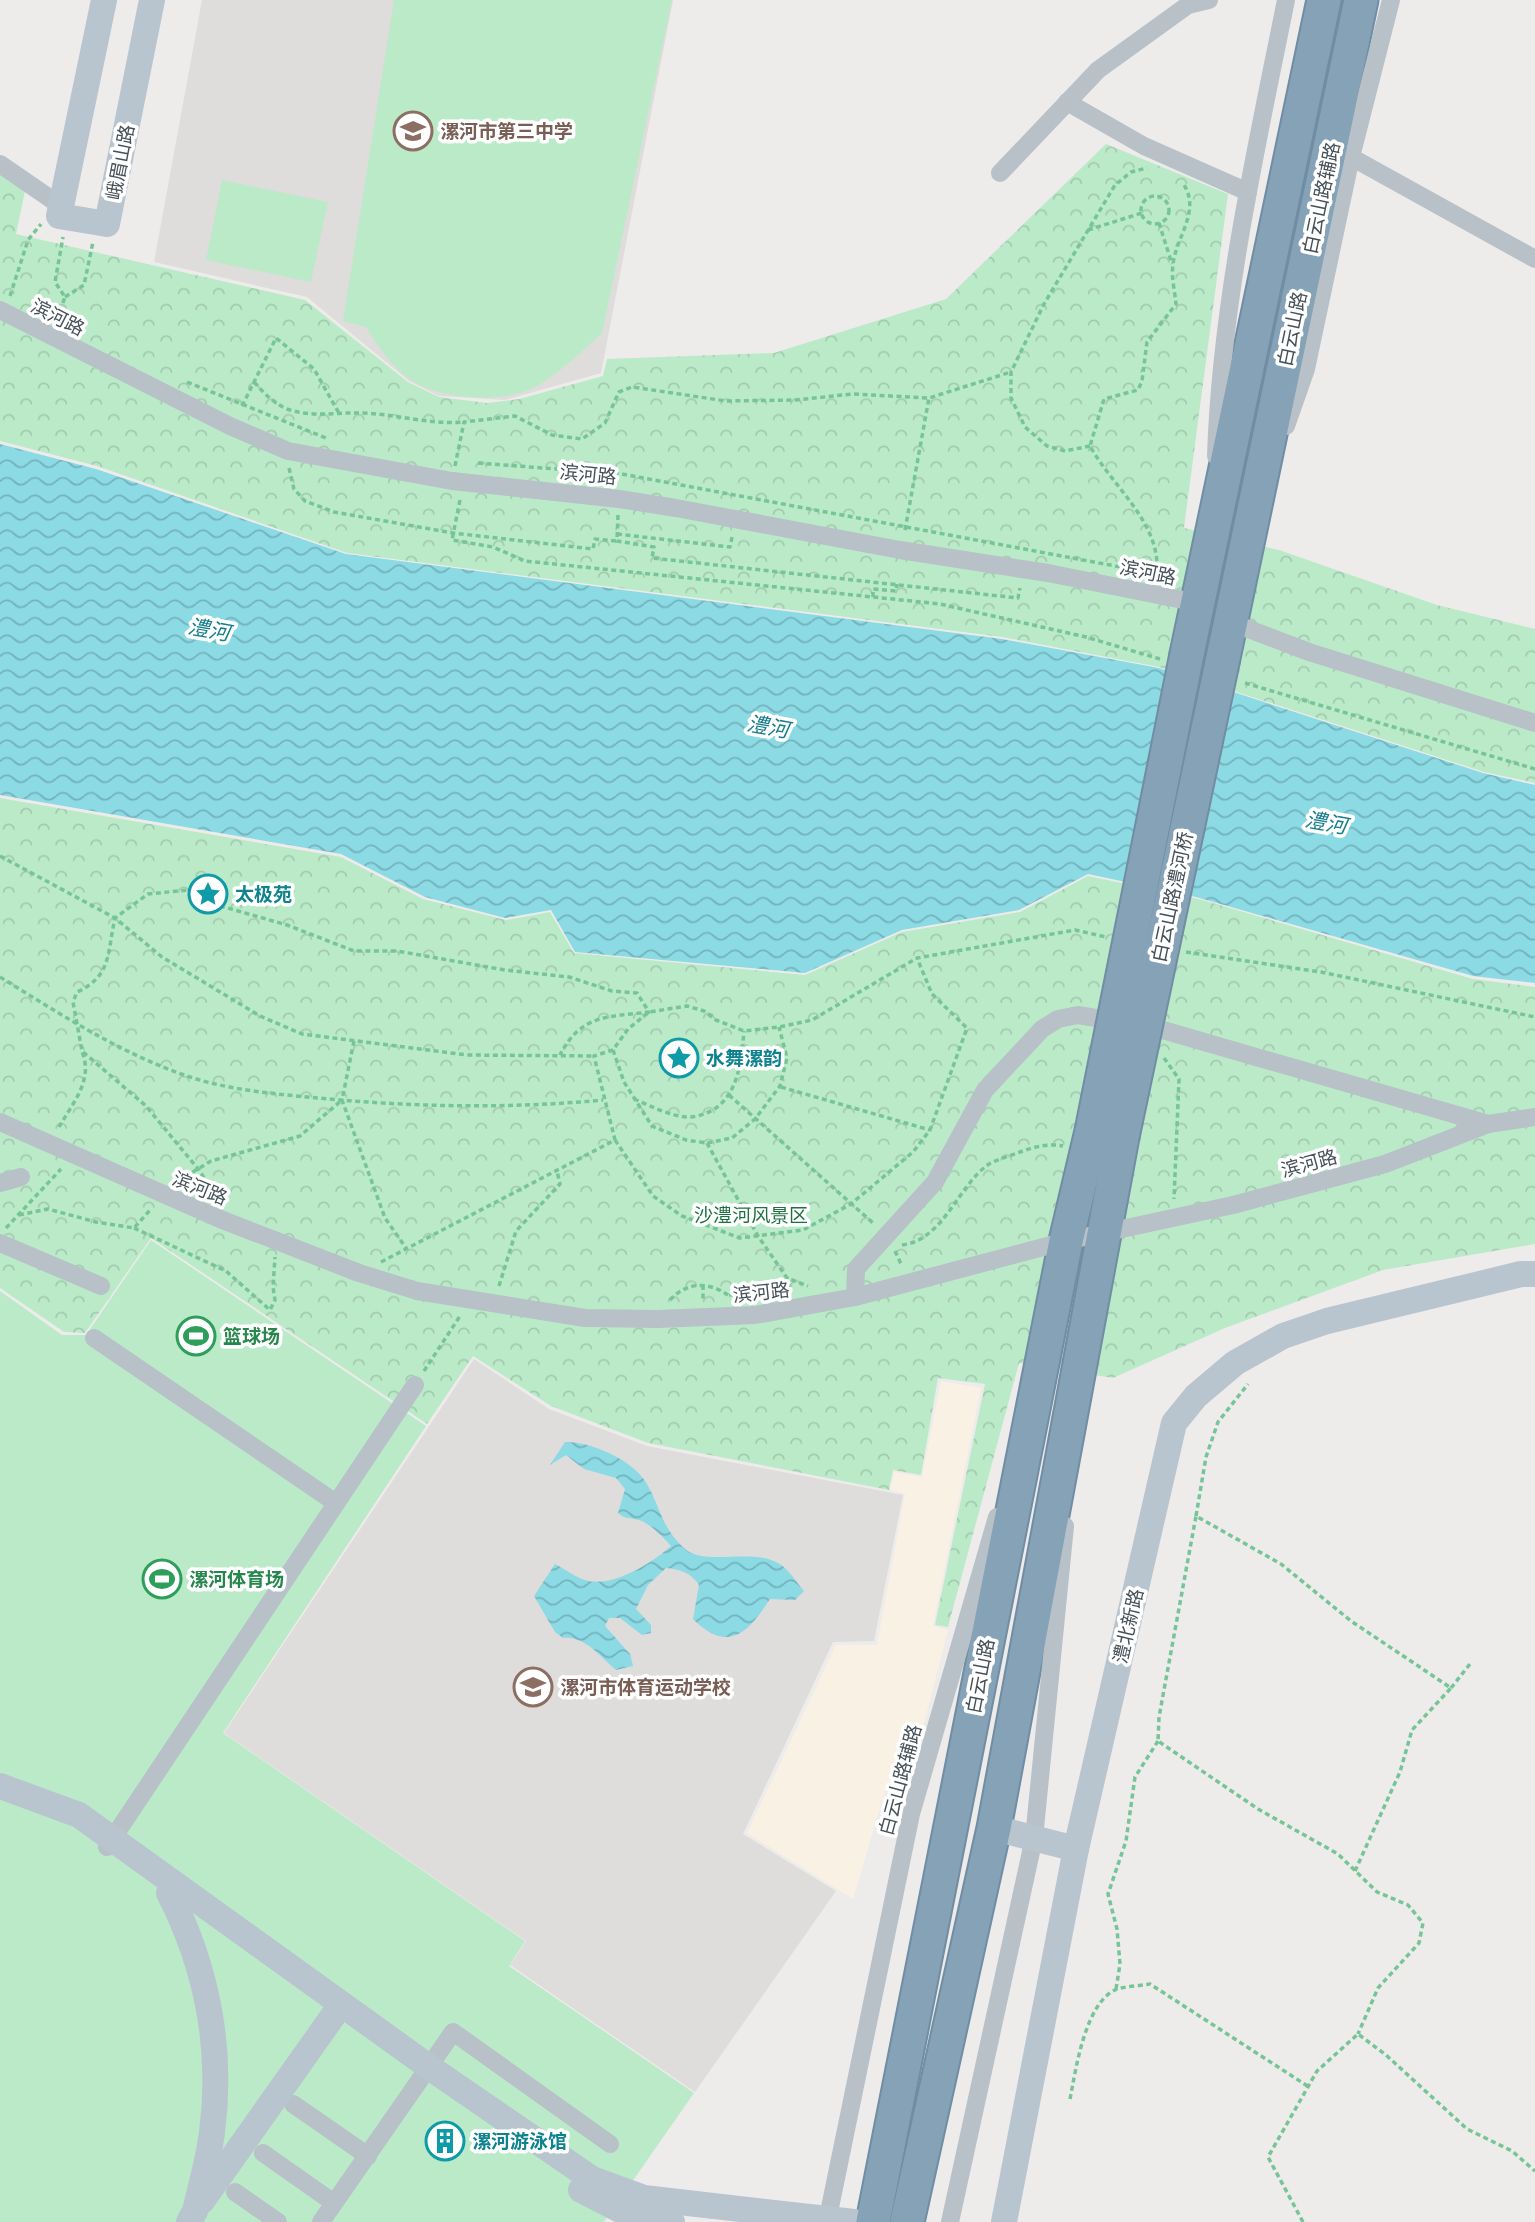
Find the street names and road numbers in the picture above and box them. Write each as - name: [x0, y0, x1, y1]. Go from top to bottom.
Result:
- street label: 峨眉山路: [102, 123, 138, 201]
- street label: 白云山路辅路: [1298, 140, 1344, 256]
- street label: 白云山路: [1273, 290, 1311, 368]
- street label: 滨河路: [28, 294, 88, 340]
- street label: 滨河路: [558, 460, 618, 488]
- street label: 滨河路: [1118, 555, 1178, 589]
- street label: 白云山路澧河桥: [1147, 830, 1197, 964]
- street label: 滨河路: [1279, 1145, 1339, 1181]
- street label: 滨河路: [169, 1167, 231, 1209]
- street label: 滨河路: [731, 1278, 791, 1306]
- street label: 澧北新路: [1109, 1586, 1147, 1666]
- street label: 白云山路: [962, 1637, 998, 1715]
- street label: 白云山路辅路: [875, 1722, 925, 1838]

